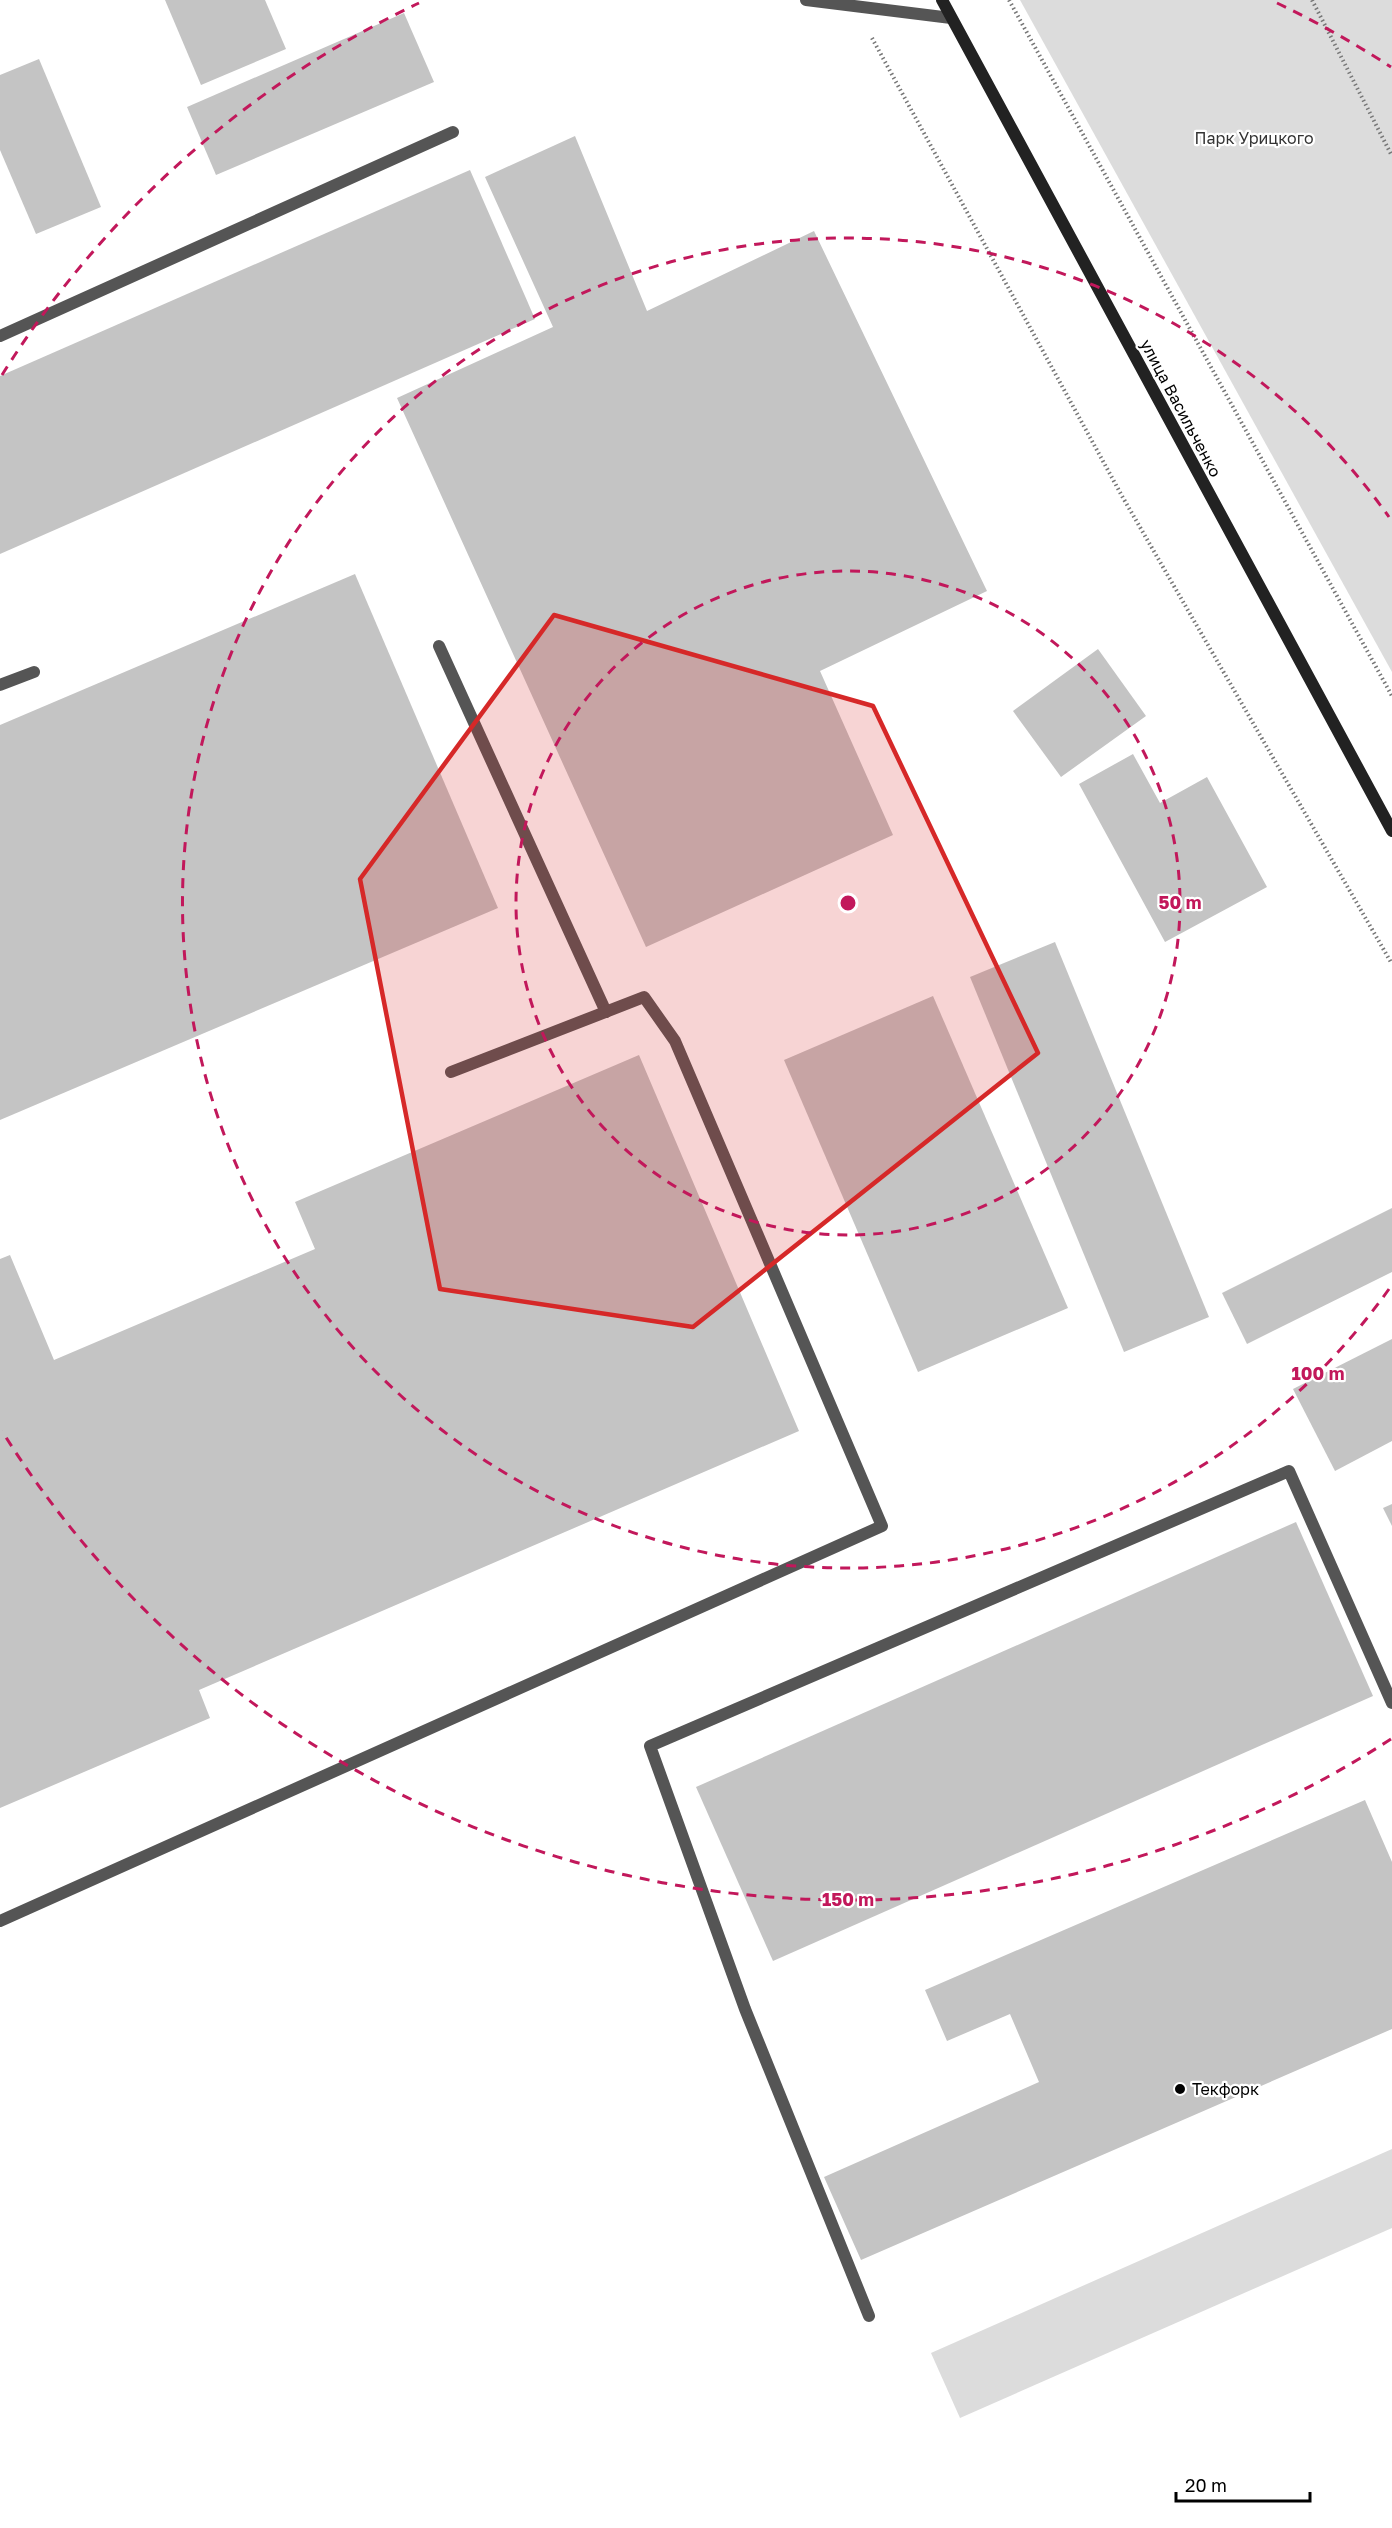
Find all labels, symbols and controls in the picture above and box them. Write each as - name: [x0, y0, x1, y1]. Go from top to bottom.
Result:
- park label: Парк Урицкого: [1195, 128, 1313, 148]
- street label: улица Васильченко: [1136, 336, 1226, 480]
- text: 50 m: [1159, 891, 1201, 913]
- centre of rings: [838, 893, 858, 913]
- text: 100 m: [1292, 1362, 1344, 1384]
- text: 150 m: [822, 1888, 874, 1910]
- place label: Текфорк: [1192, 2079, 1259, 2099]
- marker: Текфорк: [1173, 2082, 1187, 2096]
- scale bar: [1176, 2465, 1310, 2503]
- text: 20 m: [1185, 2474, 1227, 2496]

